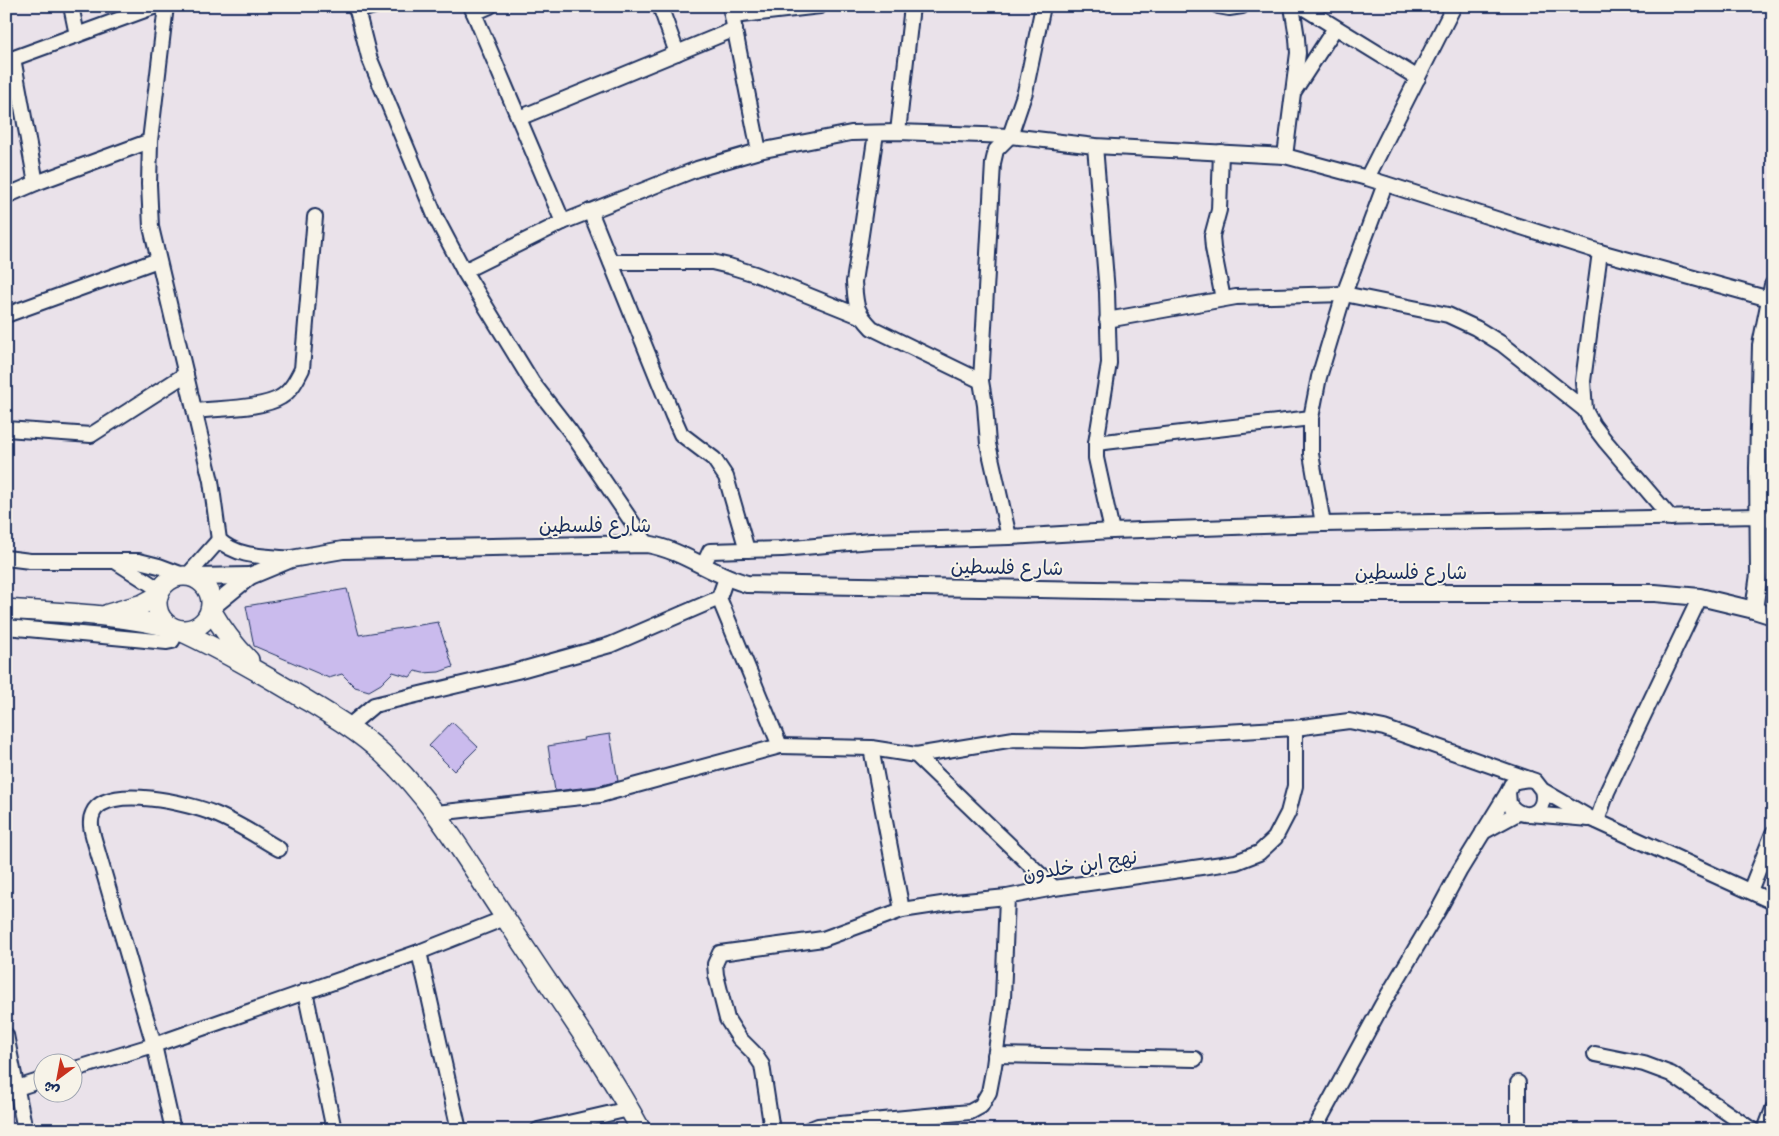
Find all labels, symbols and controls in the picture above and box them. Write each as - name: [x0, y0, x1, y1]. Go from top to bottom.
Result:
- street label: شارع فلسطين: [539, 513, 651, 542]
- street label: شارع فلسطين: [950, 554, 1063, 585]
- street label: شارع فلسطين: [1355, 560, 1467, 589]
- street label: نهج ابن خلدون: [1021, 844, 1140, 891]
- north arrow: [32, 1054, 82, 1104]
- text: ش: [40, 1075, 64, 1101]

